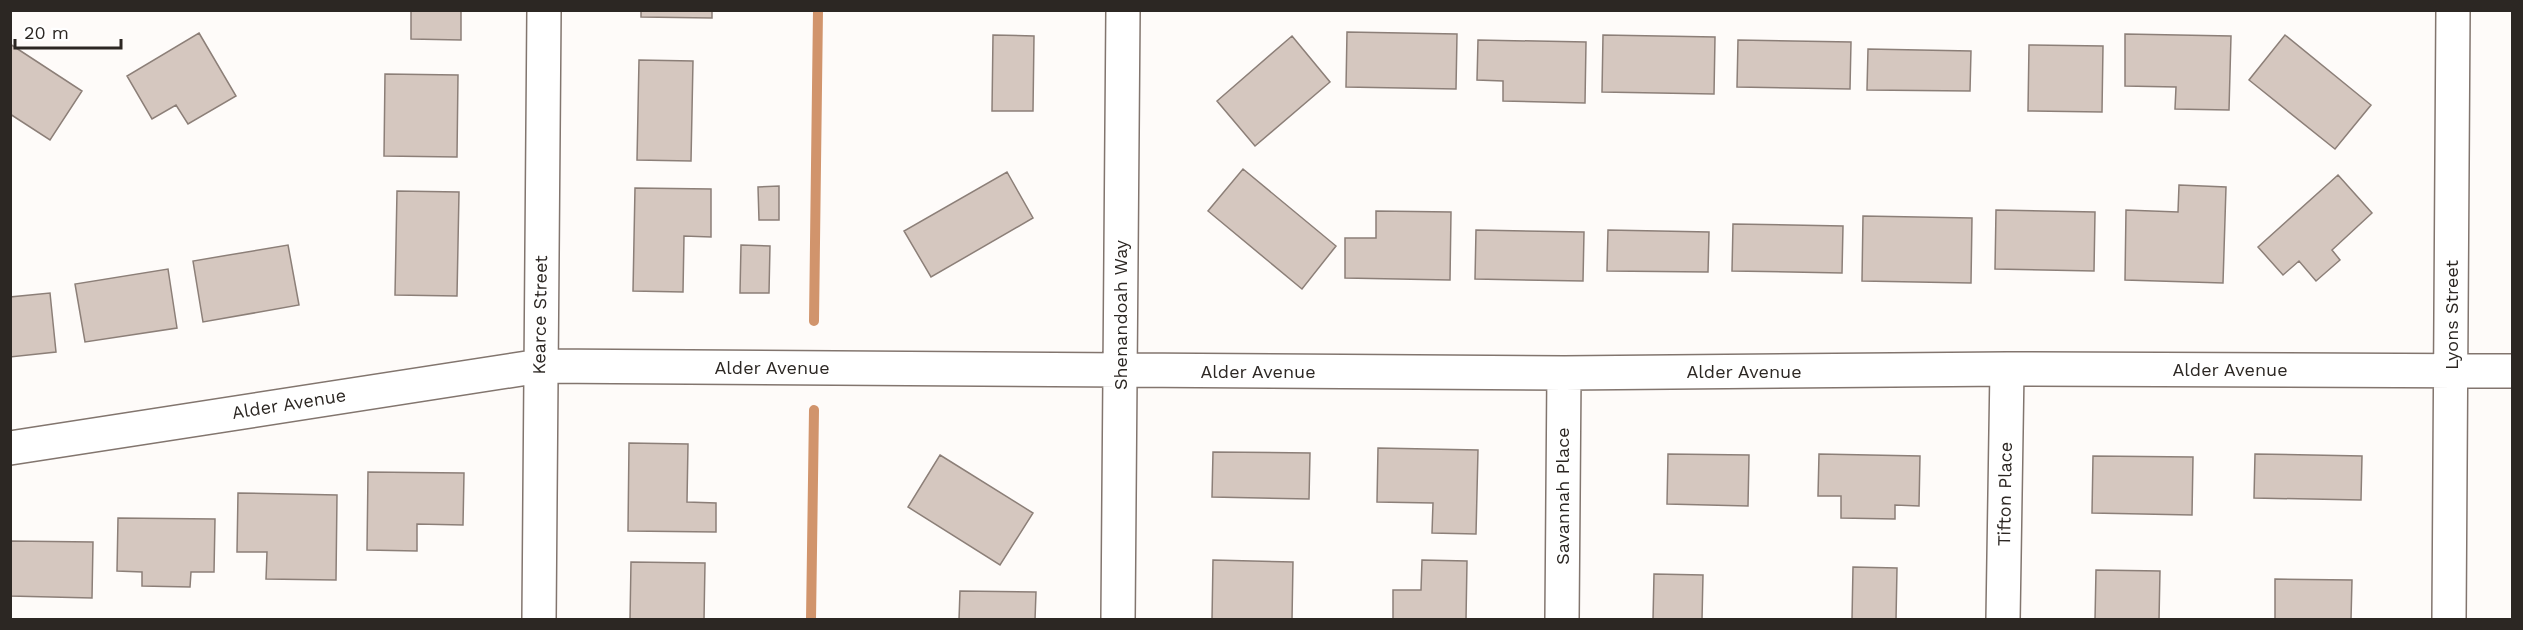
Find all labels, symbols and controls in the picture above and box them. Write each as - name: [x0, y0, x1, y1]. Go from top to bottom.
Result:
- scale bar: [15, 12, 122, 50]
- text: 20 m: [24, 22, 69, 43]
- street label: Shenandoah Way: [1110, 239, 1131, 390]
- street label: Kearce Street: [528, 255, 551, 375]
- street label: Lyons Street: [2441, 259, 2462, 370]
- street label: Alder Avenue: [714, 357, 830, 378]
- street label: Alder Avenue: [2172, 359, 2288, 380]
- street label: Alder Avenue: [1200, 361, 1316, 382]
- street label: Alder Avenue: [1686, 361, 1802, 382]
- street label: Alder Avenue: [230, 384, 347, 423]
- street label: Savannah Place: [1552, 427, 1573, 565]
- street label: Tifton Place: [1993, 442, 2016, 546]

